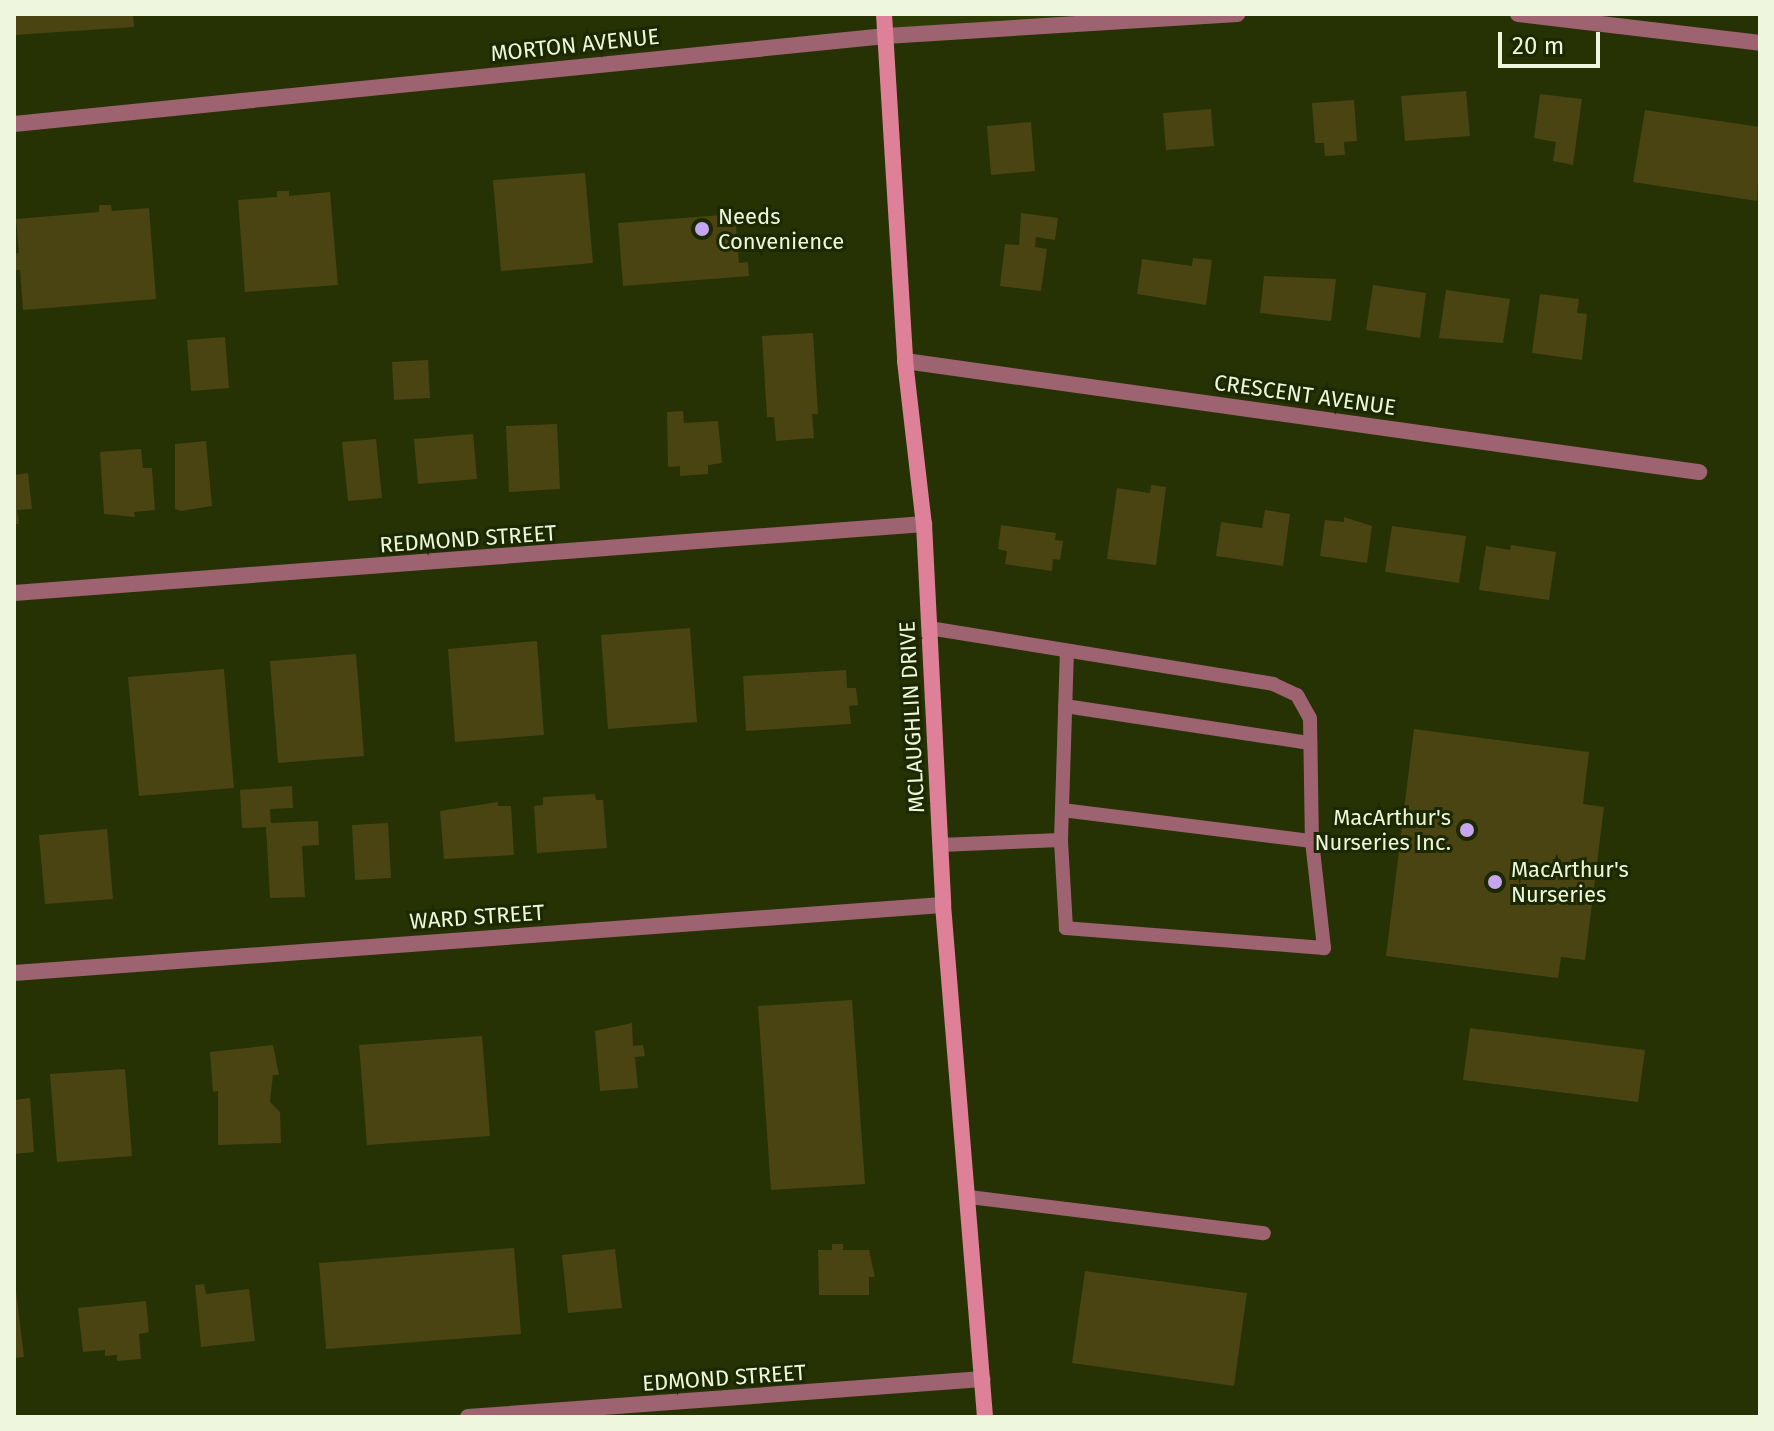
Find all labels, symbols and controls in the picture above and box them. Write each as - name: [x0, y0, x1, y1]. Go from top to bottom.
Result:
- scale bar: [1502, 16, 1604, 66]
- street label: MORTON AVENUE: [489, 23, 661, 67]
- text: 20 m: [1512, 32, 1564, 60]
- place label: Needs Convenience: [718, 203, 844, 254]
- marker: Needs Convenience: [693, 220, 711, 238]
- street label: CRESCENT AVENUE: [1212, 369, 1398, 421]
- street label: REDMOND STREET: [379, 520, 557, 558]
- street label: MCLAUGHLIN DRIVE: [894, 620, 930, 814]
- place label: MacArthur's Nurseries Inc.: [1315, 804, 1451, 856]
- marker: MacArthur's Nurseries Inc.: [1458, 821, 1476, 839]
- place label: MacArthur's Nurseries: [1511, 856, 1629, 908]
- marker: MacArthur's Nurseries: [1486, 873, 1504, 891]
- street label: WARD STREET: [409, 899, 545, 935]
- street label: EDMOND STREET: [641, 1359, 807, 1397]

